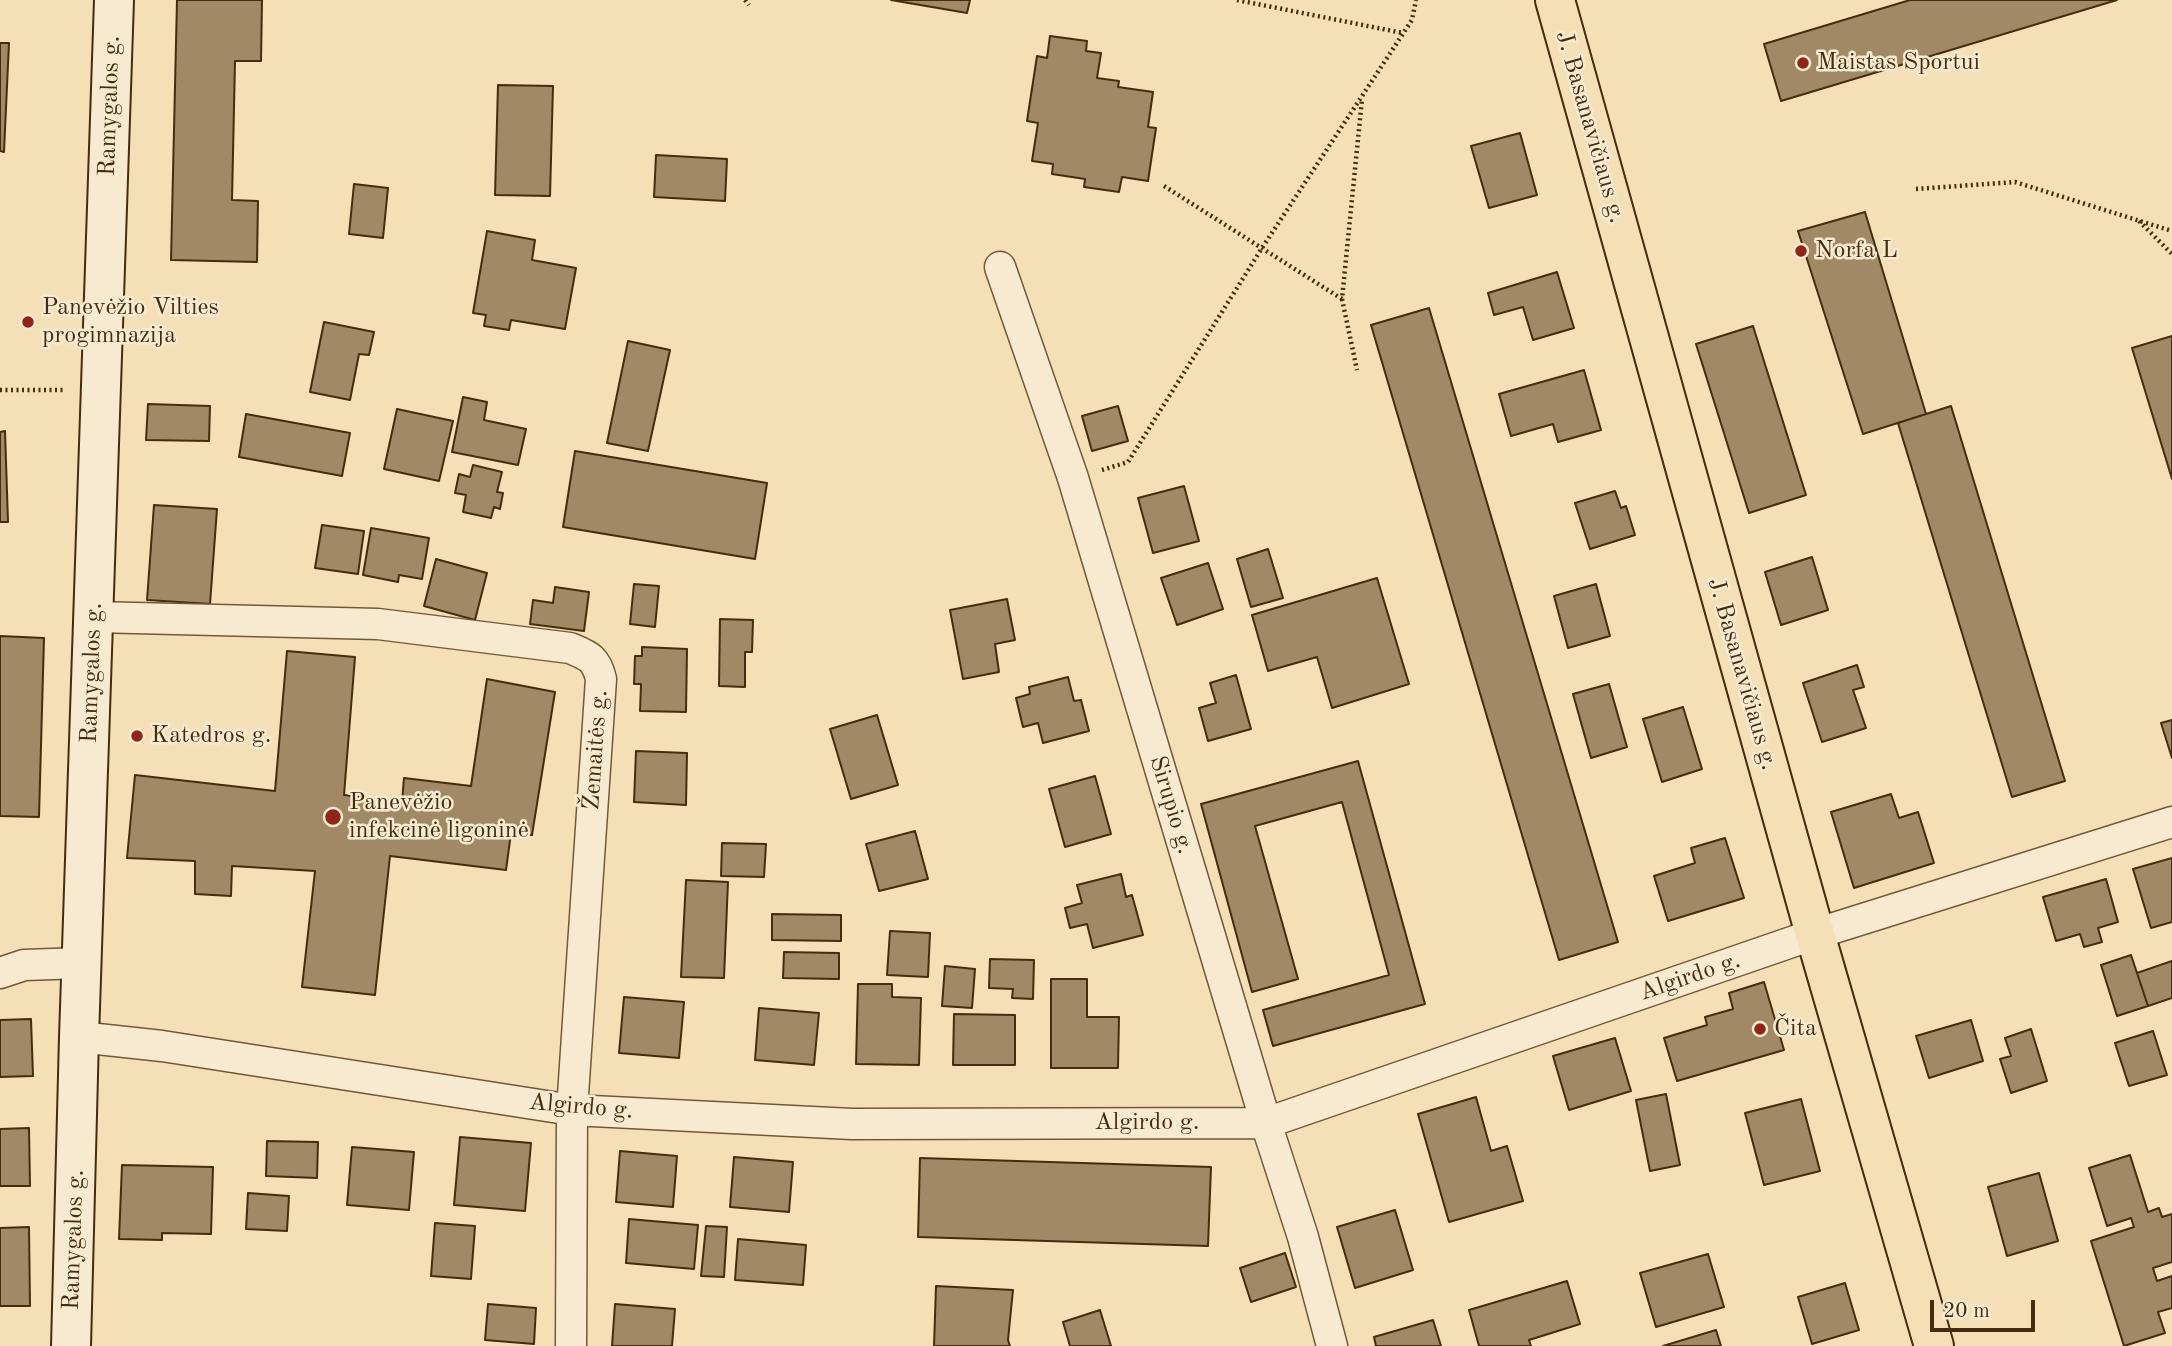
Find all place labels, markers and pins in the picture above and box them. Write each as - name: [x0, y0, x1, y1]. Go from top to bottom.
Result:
- place label: Maistas Sportui: [1817, 49, 1980, 77]
- marker: Maistas Sportui: [1795, 55, 1811, 71]
- place label: Norfa L: [1815, 237, 1898, 265]
- marker: Norfa L: [1793, 243, 1809, 259]
- place label: Panevėžio Vilties progimnazija: [42, 294, 219, 350]
- marker: Panevėžio Vilties progimnazija: [20, 314, 36, 330]
- place label: Katedros g.: [151, 722, 272, 750]
- marker: Katedros g.: [129, 728, 145, 744]
- place label: Panevėžio infekcinė ligoninė: [349, 789, 529, 845]
- marker: Panevėžio infekcinė ligoninė: [323, 807, 343, 827]
- place label: Čita: [1774, 1015, 1817, 1043]
- marker: Čita: [1752, 1021, 1768, 1037]

